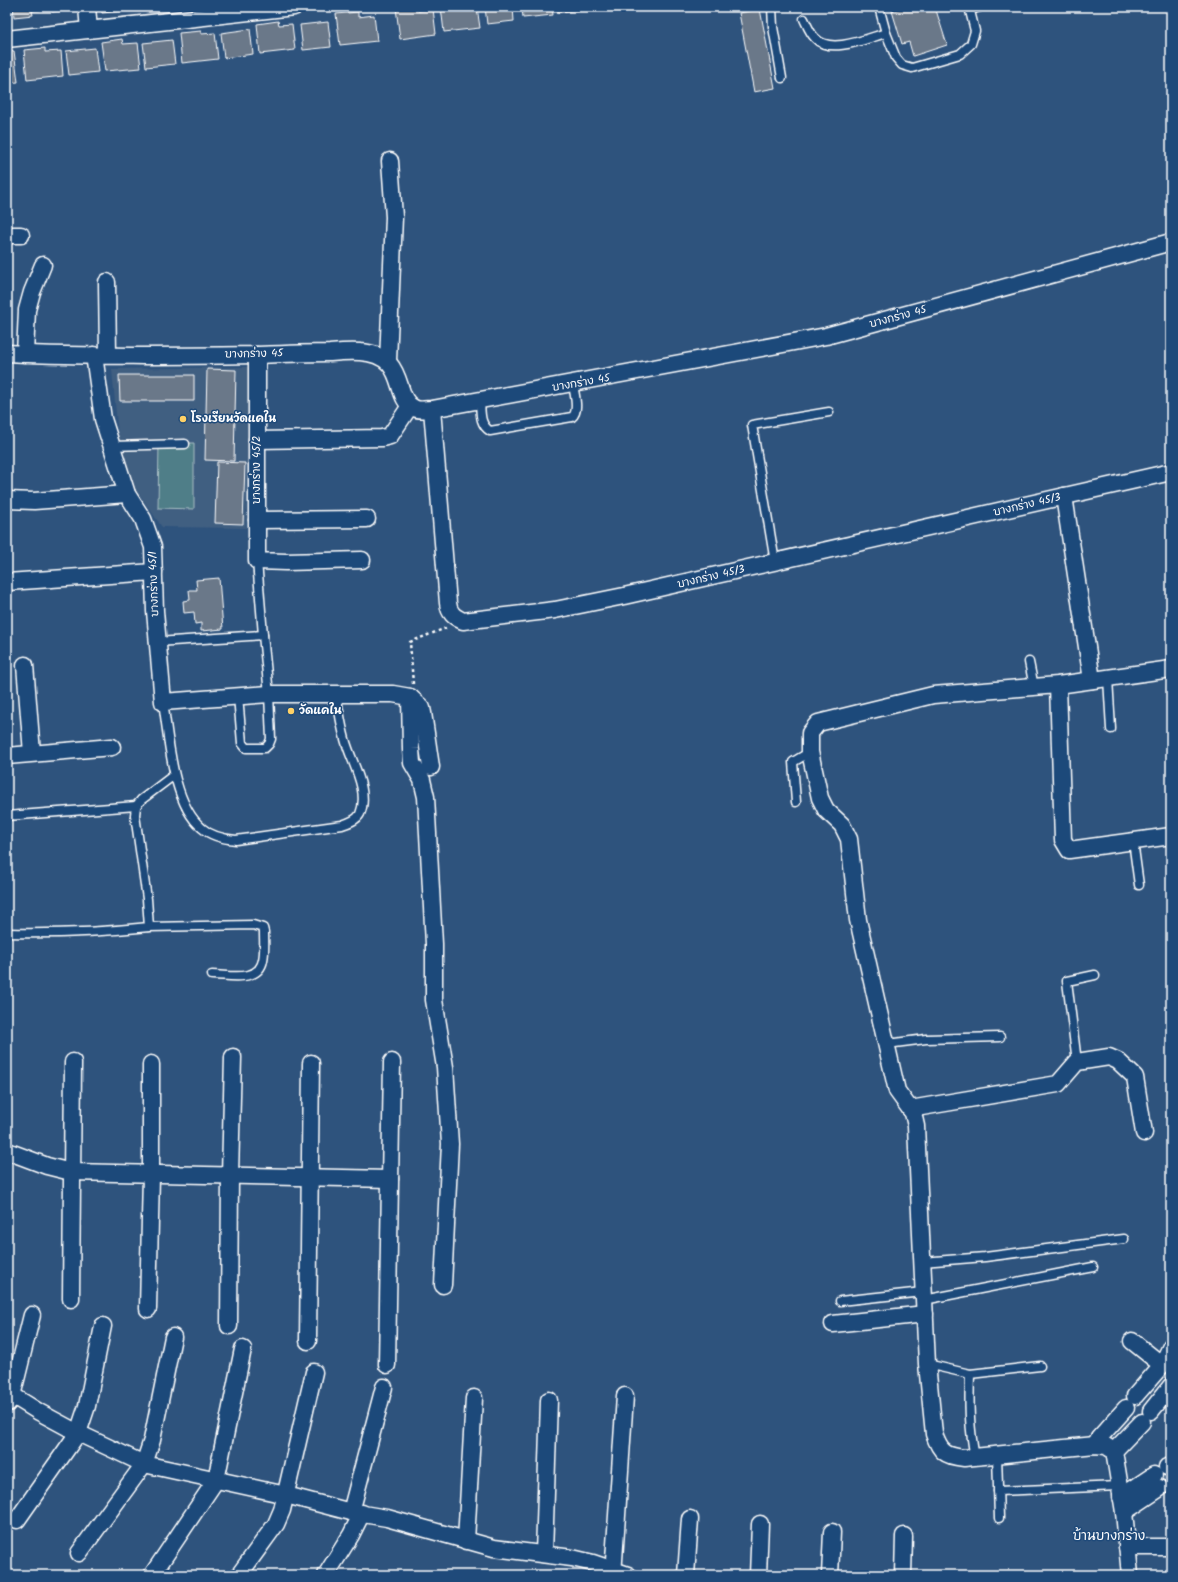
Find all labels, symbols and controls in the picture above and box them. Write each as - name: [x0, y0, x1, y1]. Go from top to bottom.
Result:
- street label: บางกร่าง 45: [867, 300, 930, 333]
- street label: บางกร่าง 45: [225, 344, 284, 364]
- street label: บางกร่าง 45: [551, 369, 612, 397]
- place label: โรงเรียนวัดแคใน: [190, 410, 276, 428]
- marker: โรงเรียนวัดแคใน: [178, 414, 188, 424]
- street label: บางกร่าง 45/2: [248, 436, 266, 504]
- street label: บางกร่าง 45/3: [992, 489, 1062, 521]
- street label: บางกร่าง 45/1: [144, 551, 164, 617]
- street label: บางกร่าง 45/3: [676, 561, 746, 593]
- place label: วัดแคใน: [299, 702, 342, 720]
- marker: วัดแคใน: [286, 706, 296, 716]
- district label: บ้านบางกร่าง: [1073, 1526, 1145, 1547]

